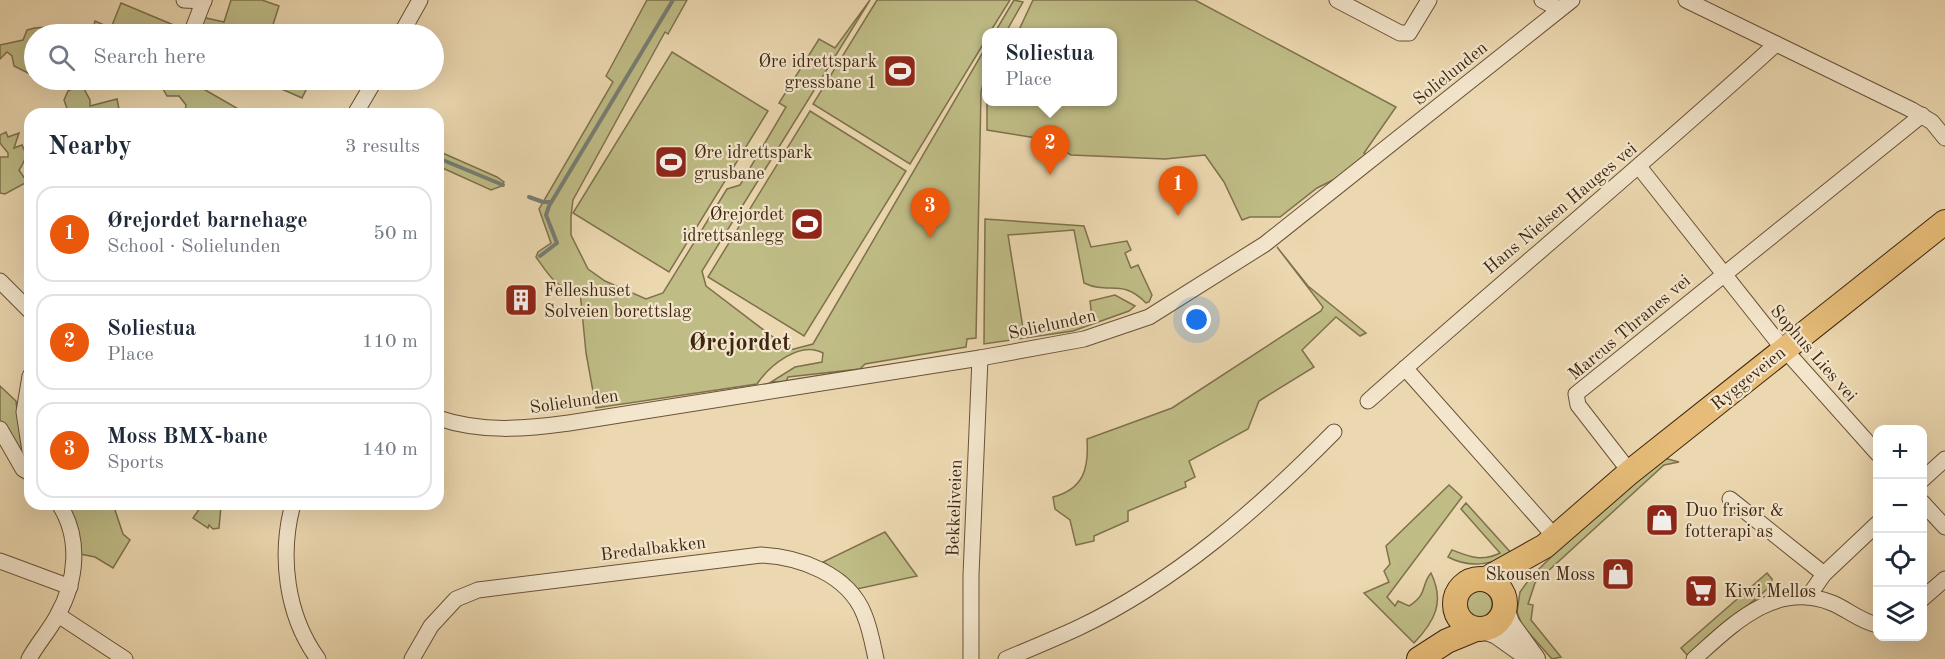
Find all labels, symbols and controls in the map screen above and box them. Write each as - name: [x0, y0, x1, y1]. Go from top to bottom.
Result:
- search box: [24, 24, 444, 90]
- popup: [982, 28, 1117, 106]
- street label: Solielunden: [1410, 38, 1491, 109]
- icon: search: [45, 41, 78, 74]
- text: Soliestua: [1005, 43, 1094, 65]
- text: Search here: [93, 46, 206, 68]
- place label: Øre idrettspark gressbane 1: [758, 53, 877, 92]
- sports icon: Øre idrettspark gressbane 1: [882, 53, 918, 89]
- text: Place: [1005, 70, 1052, 90]
- pin: 2: [1030, 126, 1070, 175]
- text: Nearby: [48, 134, 132, 160]
- text: 3 results: [345, 137, 420, 157]
- street label: Hans Nielsen Hauges vei: [1481, 140, 1641, 278]
- sports icon: Øre idrettspark grusbane: [653, 144, 689, 180]
- place label: Øre idrettspark grusbane: [694, 144, 813, 183]
- pin: 1: [1158, 166, 1198, 216]
- pin: 3: [910, 188, 950, 238]
- place label: Ørejordet idrettsanlegg: [682, 206, 784, 245]
- sports icon: Ørejordet idrettsanlegg: [789, 206, 825, 242]
- text: Ørejordet barnehage: [107, 210, 308, 232]
- text: 1: [64, 224, 75, 244]
- text: 50 m: [373, 224, 418, 244]
- text: School · Solielunden: [107, 237, 281, 257]
- street label: Marcus Thranes vei: [1565, 272, 1694, 384]
- building icon: Felleshuset Solveien borettslag: [503, 282, 539, 318]
- place label: Felleshuset Solveien borettslag: [544, 282, 692, 321]
- street label: Sophus Lies vei: [1767, 302, 1860, 406]
- your location: [1182, 305, 1211, 334]
- street label: Solielunden: [1006, 307, 1098, 343]
- text: Soliestua: [107, 318, 196, 340]
- text: 2: [64, 332, 75, 352]
- text: 110 m: [362, 332, 418, 352]
- district label: Ørejordet: [689, 332, 791, 356]
- street label: Ryggeveien: [1708, 343, 1789, 414]
- text: Place: [107, 345, 154, 365]
- street label: Solielunden: [528, 387, 620, 417]
- map controls: [1873, 425, 1927, 641]
- button: +: [1873, 425, 1927, 479]
- text: Moss BMX-bane: [107, 426, 268, 448]
- text: 3: [64, 440, 75, 460]
- text: 140 m: [362, 440, 418, 460]
- text: Sports: [107, 453, 164, 473]
- street label: Bekkeliveien: [944, 459, 966, 557]
- button: −: [1873, 479, 1927, 533]
- shop icon: Duo frisør & fotterapi as: [1644, 502, 1680, 538]
- place label: Duo frisør & fotterapi as: [1685, 502, 1784, 541]
- button: locate: [1873, 533, 1927, 587]
- street label: Bredalbakken: [599, 534, 707, 564]
- shop icon: Skousen Moss: [1600, 556, 1636, 592]
- place label: Skousen Moss: [1485, 566, 1595, 584]
- supermarket icon: Kiwi Melløs: [1683, 573, 1719, 609]
- place label: Kiwi Melløs: [1724, 583, 1816, 601]
- button: layers: [1873, 587, 1927, 641]

